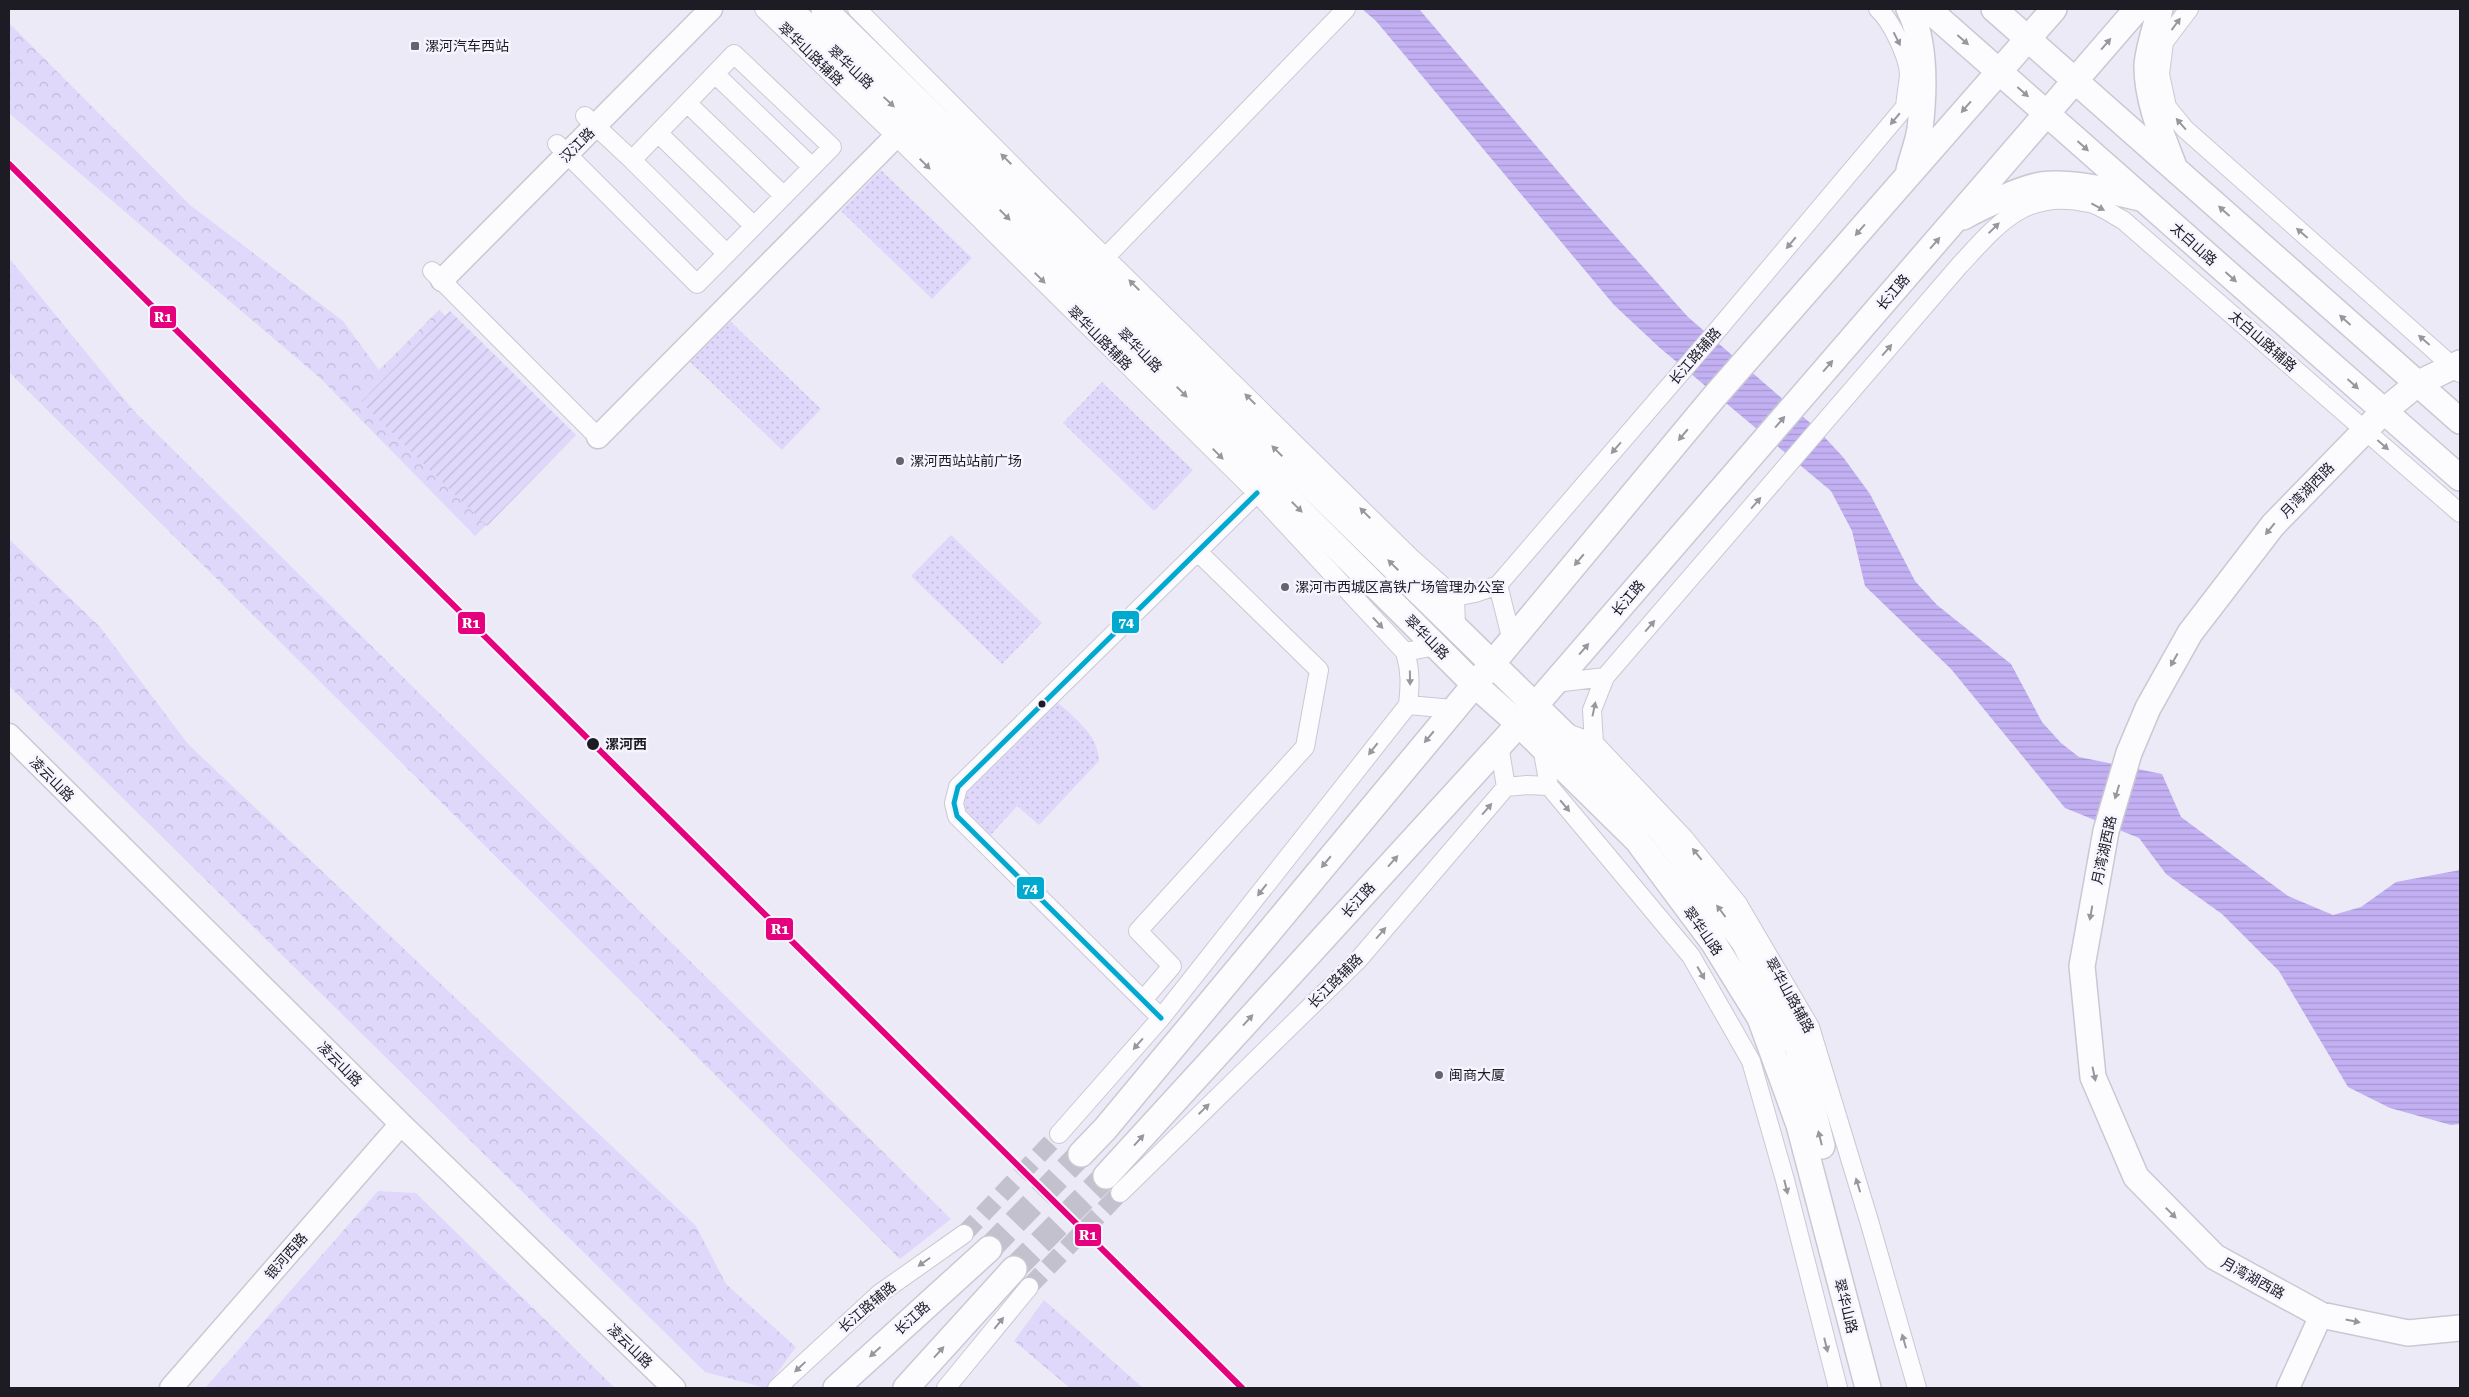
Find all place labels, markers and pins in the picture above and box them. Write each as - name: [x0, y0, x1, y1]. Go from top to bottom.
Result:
- place label: 漯河汽车西站: [425, 38, 509, 54]
- marker: 漯河汽车西站: [409, 40, 421, 52]
- place label: 漯河西站站前广场: [910, 453, 1022, 469]
- marker: 漯河西站站前广场: [894, 455, 906, 467]
- place label: 漯河市西城区高铁广场管理办公室: [1295, 579, 1505, 595]
- marker: 漯河市西城区高铁广场管理办公室: [1279, 581, 1291, 593]
- unlabelled marker: [1037, 699, 1047, 709]
- marker: 漯河西: [585, 736, 601, 752]
- place label: 漯河西: [605, 736, 647, 752]
- place label: 闽商大厦: [1449, 1067, 1505, 1083]
- marker: 闽商大厦: [1433, 1069, 1445, 1081]

